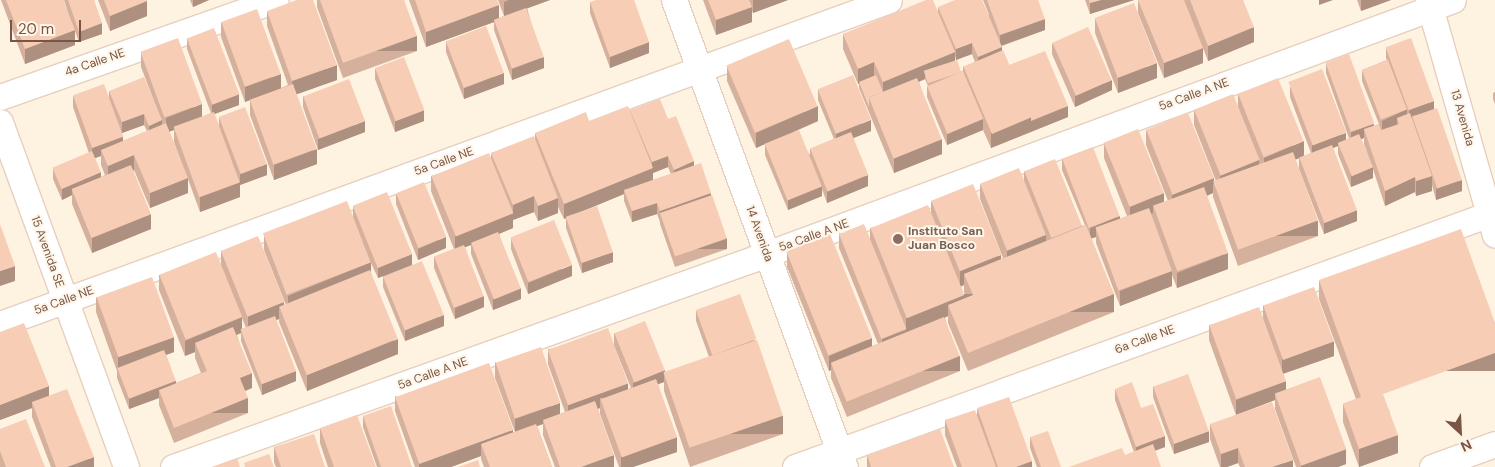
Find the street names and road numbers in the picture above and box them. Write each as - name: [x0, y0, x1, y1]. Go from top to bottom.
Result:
- street label: 4a Calle NE: [63, 46, 127, 80]
- street label: 5a Calle A NE: [1157, 76, 1231, 114]
- street label: 13 Avenida: [1447, 88, 1477, 148]
- street label: 5a Calle NE: [412, 145, 476, 179]
- street label: 14 Avenida: [742, 204, 776, 264]
- street label: 15 Avenida SE: [27, 214, 67, 290]
- street label: 5a Calle A NE: [777, 217, 851, 255]
- street label: 5a Calle NE: [32, 284, 96, 318]
- street label: 6a Calle NE: [1113, 322, 1177, 358]
- street label: 5a Calle A NE: [396, 355, 470, 393]

